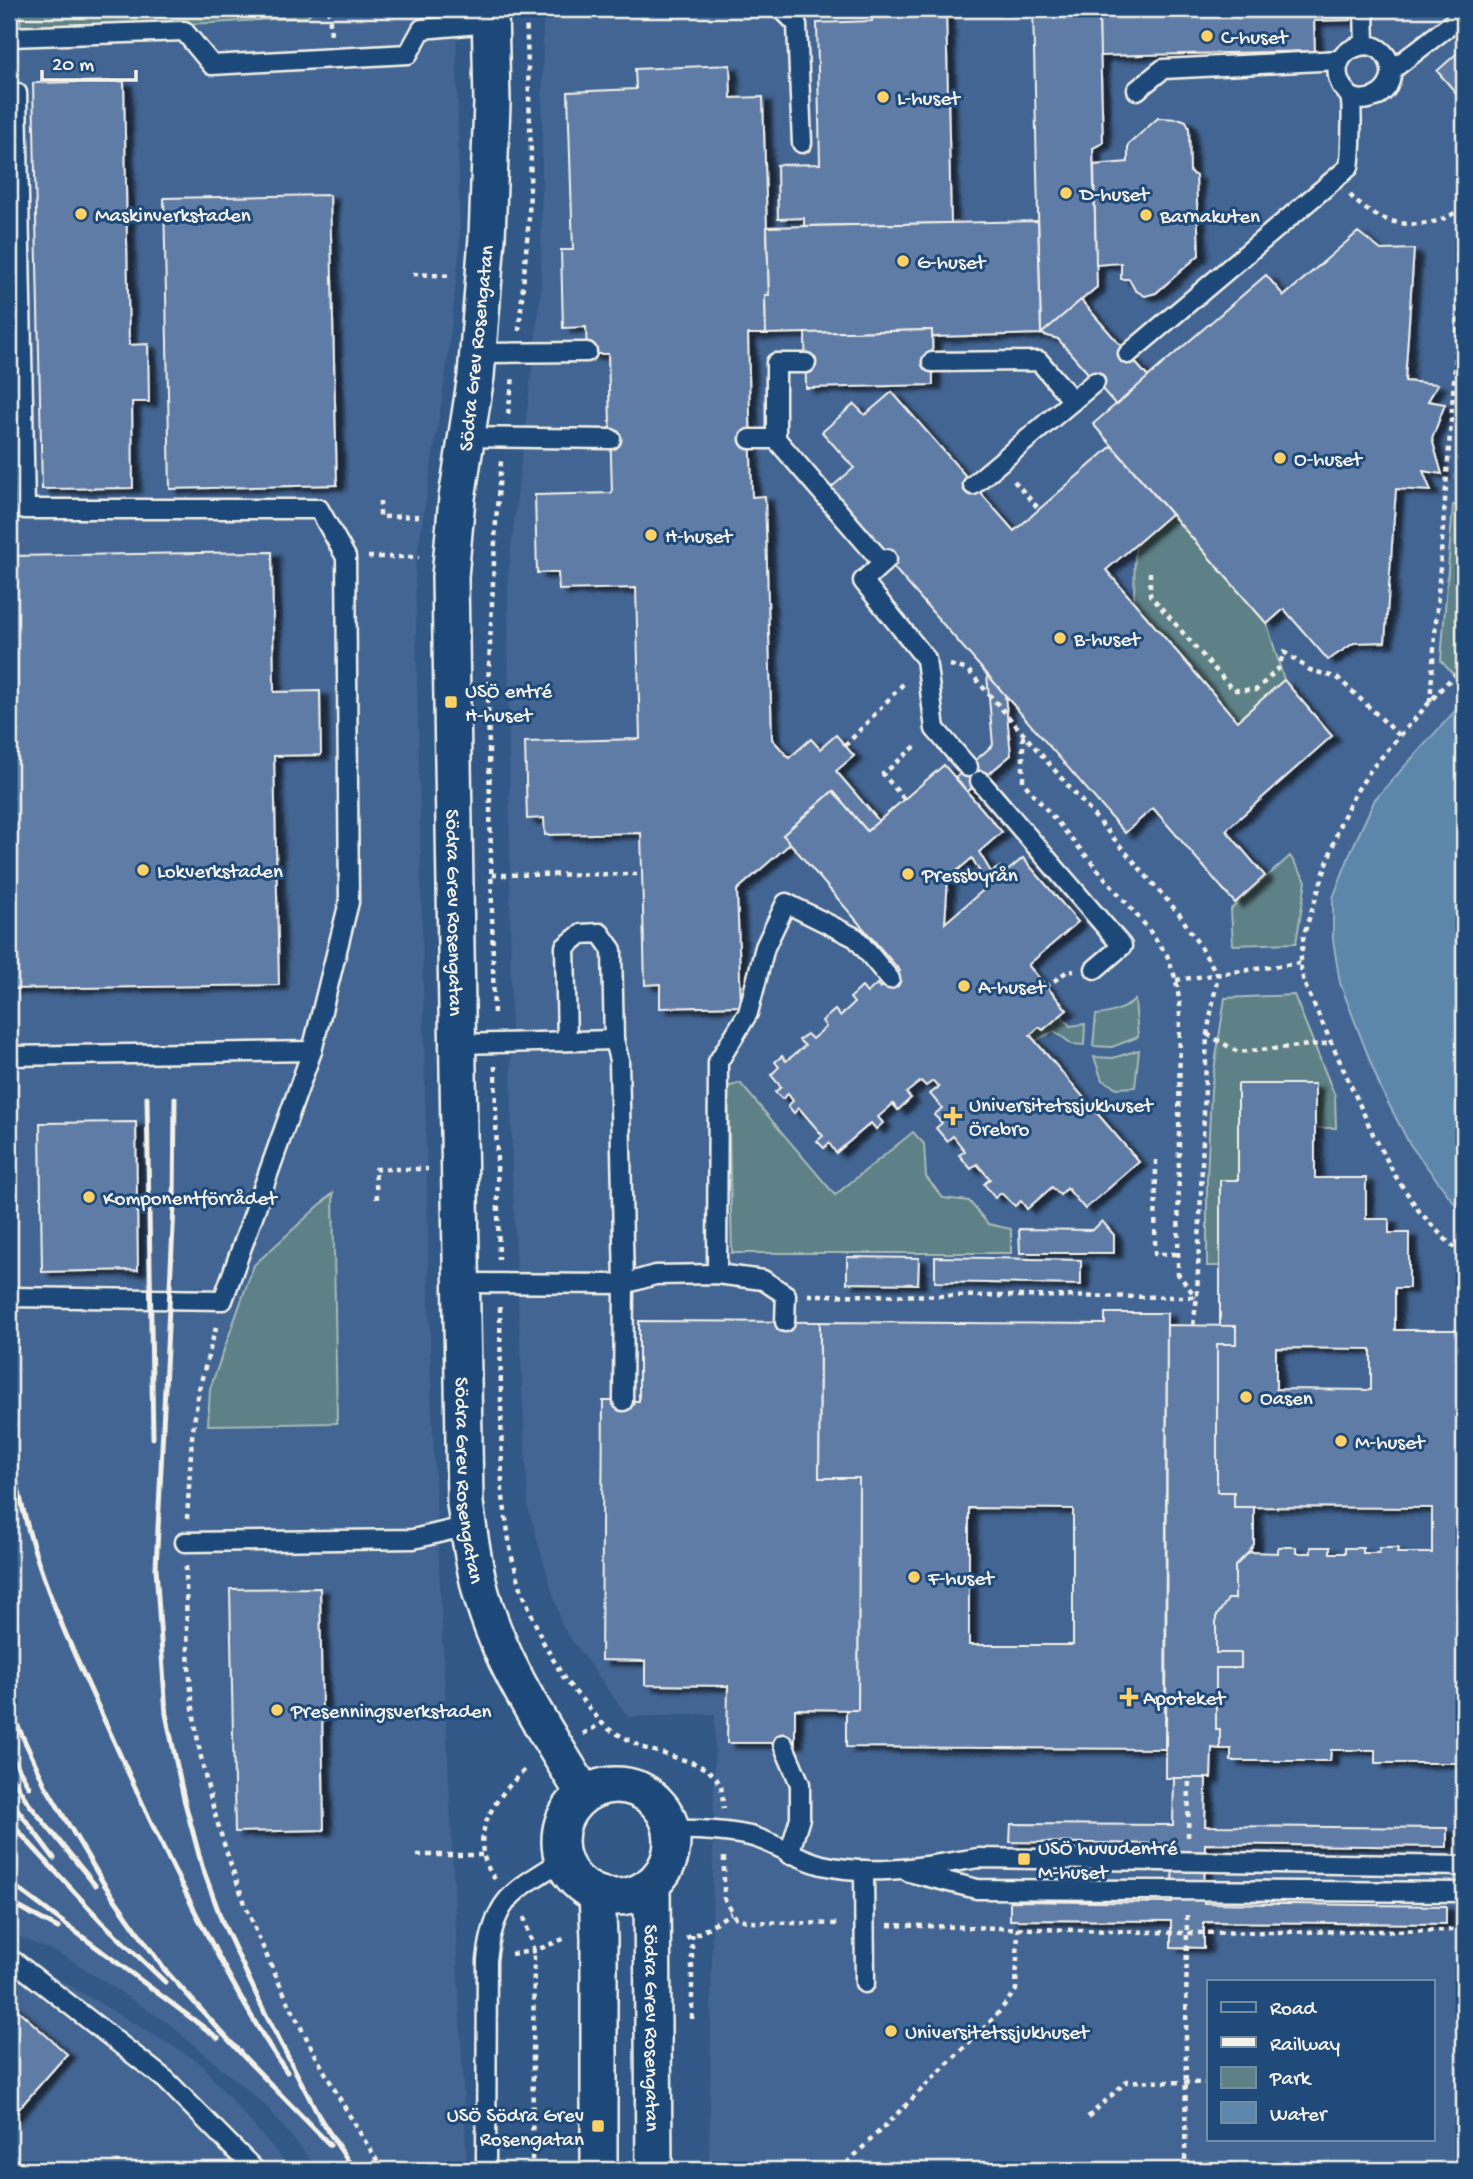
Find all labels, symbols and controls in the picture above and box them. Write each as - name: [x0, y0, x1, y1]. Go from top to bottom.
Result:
- place label: C-huset: [1221, 27, 1290, 52]
- marker: C-huset: [1199, 28, 1215, 44]
- scale bar: [42, 38, 136, 82]
- text: 20 m: [52, 54, 94, 79]
- place label: L-huset: [897, 88, 962, 113]
- marker: L-huset: [875, 89, 891, 105]
- place label: D-huset: [1078, 184, 1151, 209]
- marker: D-huset: [1058, 185, 1074, 201]
- place label: Maskinverkstaden: [95, 205, 251, 230]
- marker: Maskinverkstaden: [73, 206, 89, 222]
- place label: Barnakuten: [1159, 206, 1260, 231]
- marker: Barnakuten: [1138, 207, 1154, 223]
- street label: Södra Grev Rosengatan: [455, 244, 502, 453]
- place label: G-huset: [917, 252, 988, 277]
- marker: G-huset: [895, 253, 911, 269]
- place label: O-huset: [1294, 449, 1364, 474]
- marker: O-huset: [1272, 450, 1288, 466]
- place label: H-huset: [665, 526, 734, 551]
- marker: H-huset: [643, 527, 659, 543]
- place label: B-huset: [1073, 629, 1142, 654]
- marker: B-huset: [1052, 630, 1068, 646]
- place label: USÖ entré H-huset: [465, 681, 553, 730]
- marker: USÖ entré H-huset: [443, 694, 459, 710]
- street label: Södra Grev Rosengatan: [438, 809, 466, 1016]
- place label: Lokverkstaden: [157, 861, 283, 886]
- marker: Lokverkstaden: [135, 862, 151, 878]
- place label: Pressbyrån: [921, 865, 1018, 890]
- marker: Pressbyrån: [900, 866, 916, 882]
- place label: A-huset: [978, 977, 1048, 1002]
- marker: A-huset: [956, 978, 972, 994]
- place label: Universitetssjukhuset Örebro: [969, 1095, 1155, 1144]
- marker: Universitetssjukhuset Örebro: [943, 1106, 963, 1126]
- place label: Komponentförrådet: [103, 1188, 279, 1213]
- marker: Komponentförrådet: [81, 1189, 97, 1205]
- street label: Södra Grev Rosengatan: [447, 1377, 487, 1587]
- place label: Oasen: [1260, 1388, 1313, 1413]
- marker: Oasen: [1238, 1389, 1254, 1405]
- place label: M-huset: [1355, 1432, 1427, 1457]
- marker: M-huset: [1333, 1433, 1349, 1449]
- place label: F-huset: [927, 1568, 996, 1593]
- marker: F-huset: [906, 1569, 922, 1585]
- place label: Apoteket: [1143, 1688, 1227, 1713]
- marker: Apoteket: [1121, 1689, 1137, 1705]
- place label: Presenningsverkstaden: [290, 1701, 492, 1726]
- marker: Presenningsverkstaden: [269, 1702, 285, 1718]
- place label: USÖ huvudentré M-huset: [1038, 1838, 1179, 1887]
- marker: USÖ huvudentré M-huset: [1016, 1851, 1032, 1867]
- street label: Södra Grev Rosengatan: [636, 1924, 663, 2132]
- legend: [1207, 1980, 1434, 2140]
- text: Road: [1270, 1998, 1318, 2023]
- place label: Universitetssjukhuset: [905, 2022, 1091, 2047]
- marker: Universitetssjukhuset: [883, 2023, 899, 2039]
- text: Railway: [1270, 2034, 1340, 2059]
- text: Park: [1269, 2068, 1313, 2093]
- text: Water: [1270, 2104, 1328, 2129]
- place label: USÖ Södra Grev Rosengatan: [447, 2105, 584, 2154]
- marker: USÖ Södra Grev Rosengatan: [590, 2118, 606, 2134]

